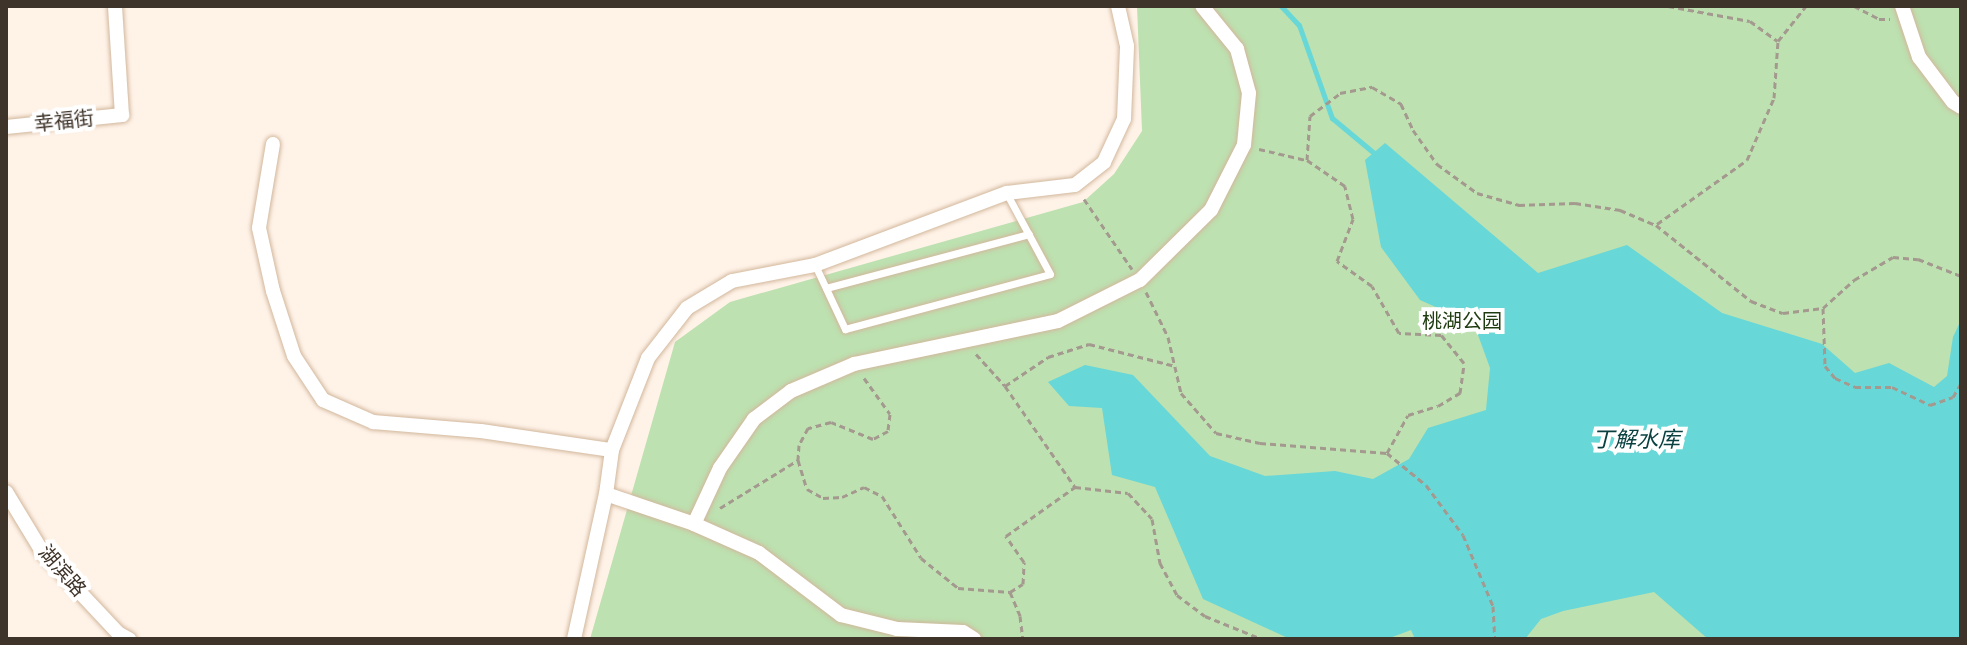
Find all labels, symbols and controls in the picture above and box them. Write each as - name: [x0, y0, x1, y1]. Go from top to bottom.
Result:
- street label: 幸福街: [33, 106, 95, 136]
- park label: 桃湖公园: [1422, 309, 1502, 333]
- water label: 丁解水库: [1592, 427, 1680, 453]
- street label: 湖滨路: [33, 540, 91, 602]

